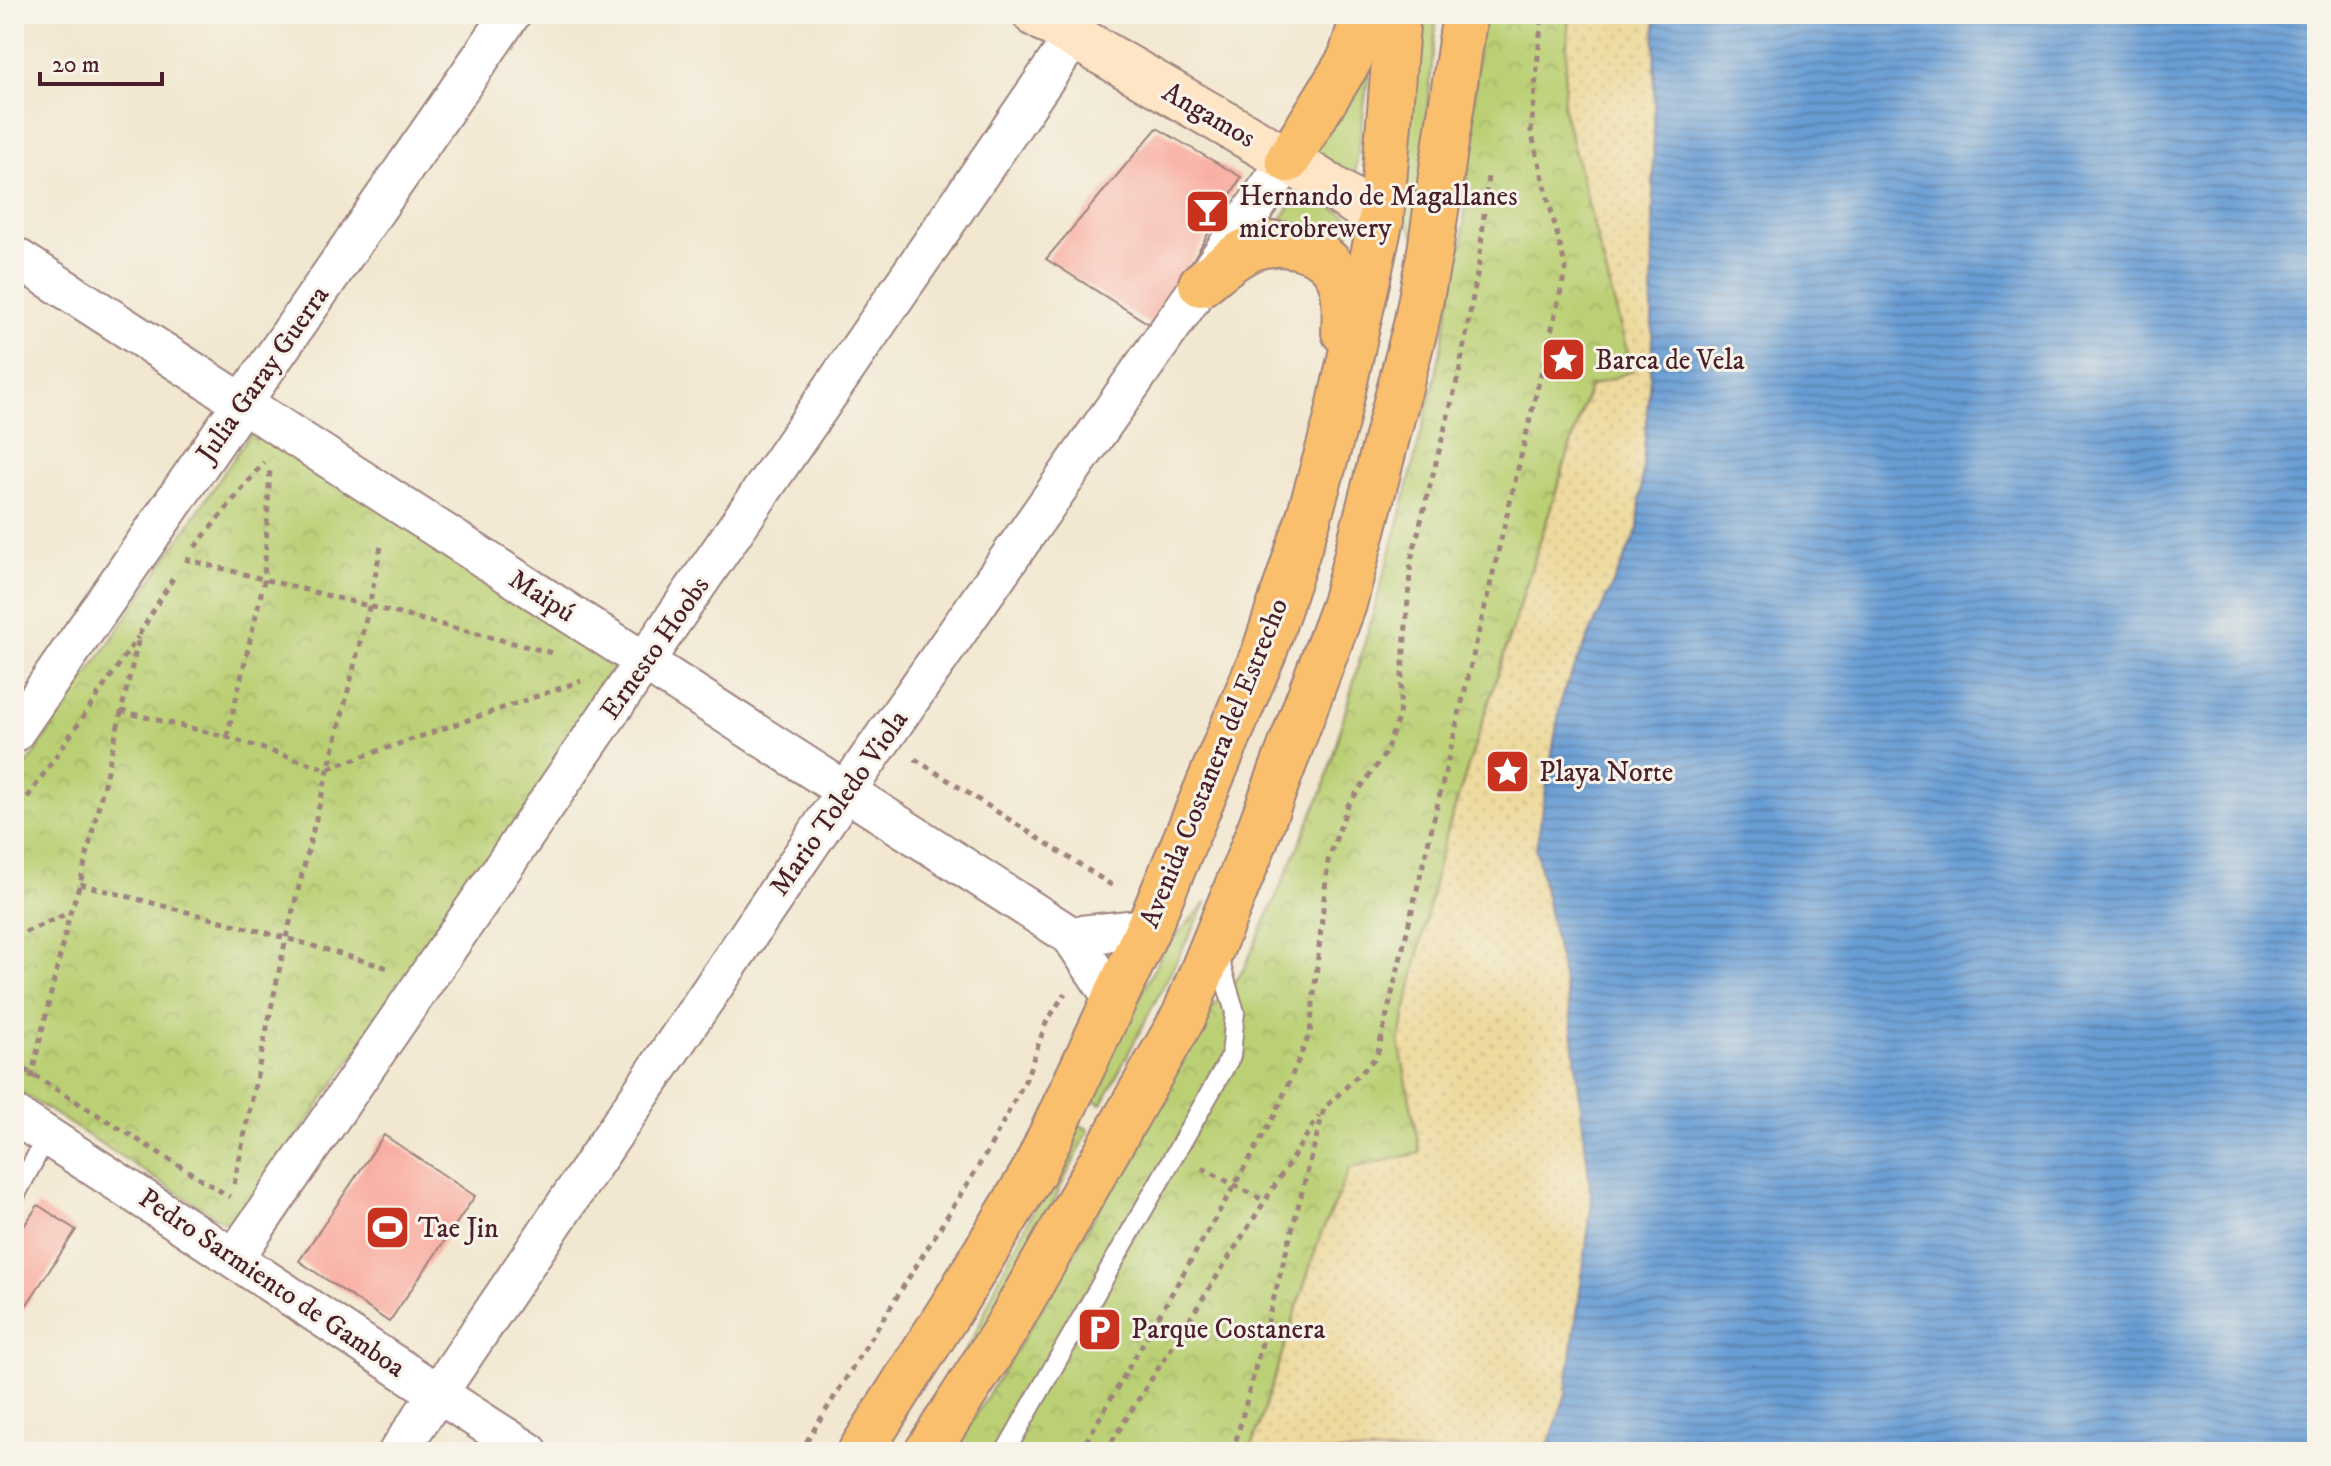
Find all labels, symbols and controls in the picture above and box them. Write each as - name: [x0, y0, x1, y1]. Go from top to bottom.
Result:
- scale bar: [40, 36, 162, 86]
- text: 20 m: [52, 50, 100, 80]
- street label: Angamos: [1156, 74, 1262, 156]
- place label: Hernando de Magallanes microbrewery: [1239, 179, 1518, 246]
- bar icon: Hernando de Magallanes microbrewery: [1184, 188, 1232, 236]
- street label: Julia Garay Guerra: [187, 279, 337, 472]
- place icon: Barca de Vela: [1540, 336, 1588, 384]
- place label: Barca de Vela: [1595, 343, 1745, 378]
- street label: Maipú: [502, 562, 582, 630]
- street label: Ernesto Hoobs: [593, 570, 717, 726]
- street label: Avenida Costanera del Estrecho: [1132, 593, 1296, 933]
- street label: Mario Toledo Viola: [762, 703, 916, 903]
- place icon: Playa Norte: [1484, 748, 1532, 796]
- place label: Playa Norte: [1539, 755, 1673, 790]
- street label: Pedro Sarmiento de Gamboa: [132, 1181, 412, 1385]
- sports icon: Tae Jin: [363, 1204, 411, 1252]
- place label: Tae Jin: [418, 1211, 499, 1246]
- parking icon: Parque Costanera: [1076, 1305, 1124, 1353]
- place label: Parque Costanera: [1131, 1312, 1325, 1347]

